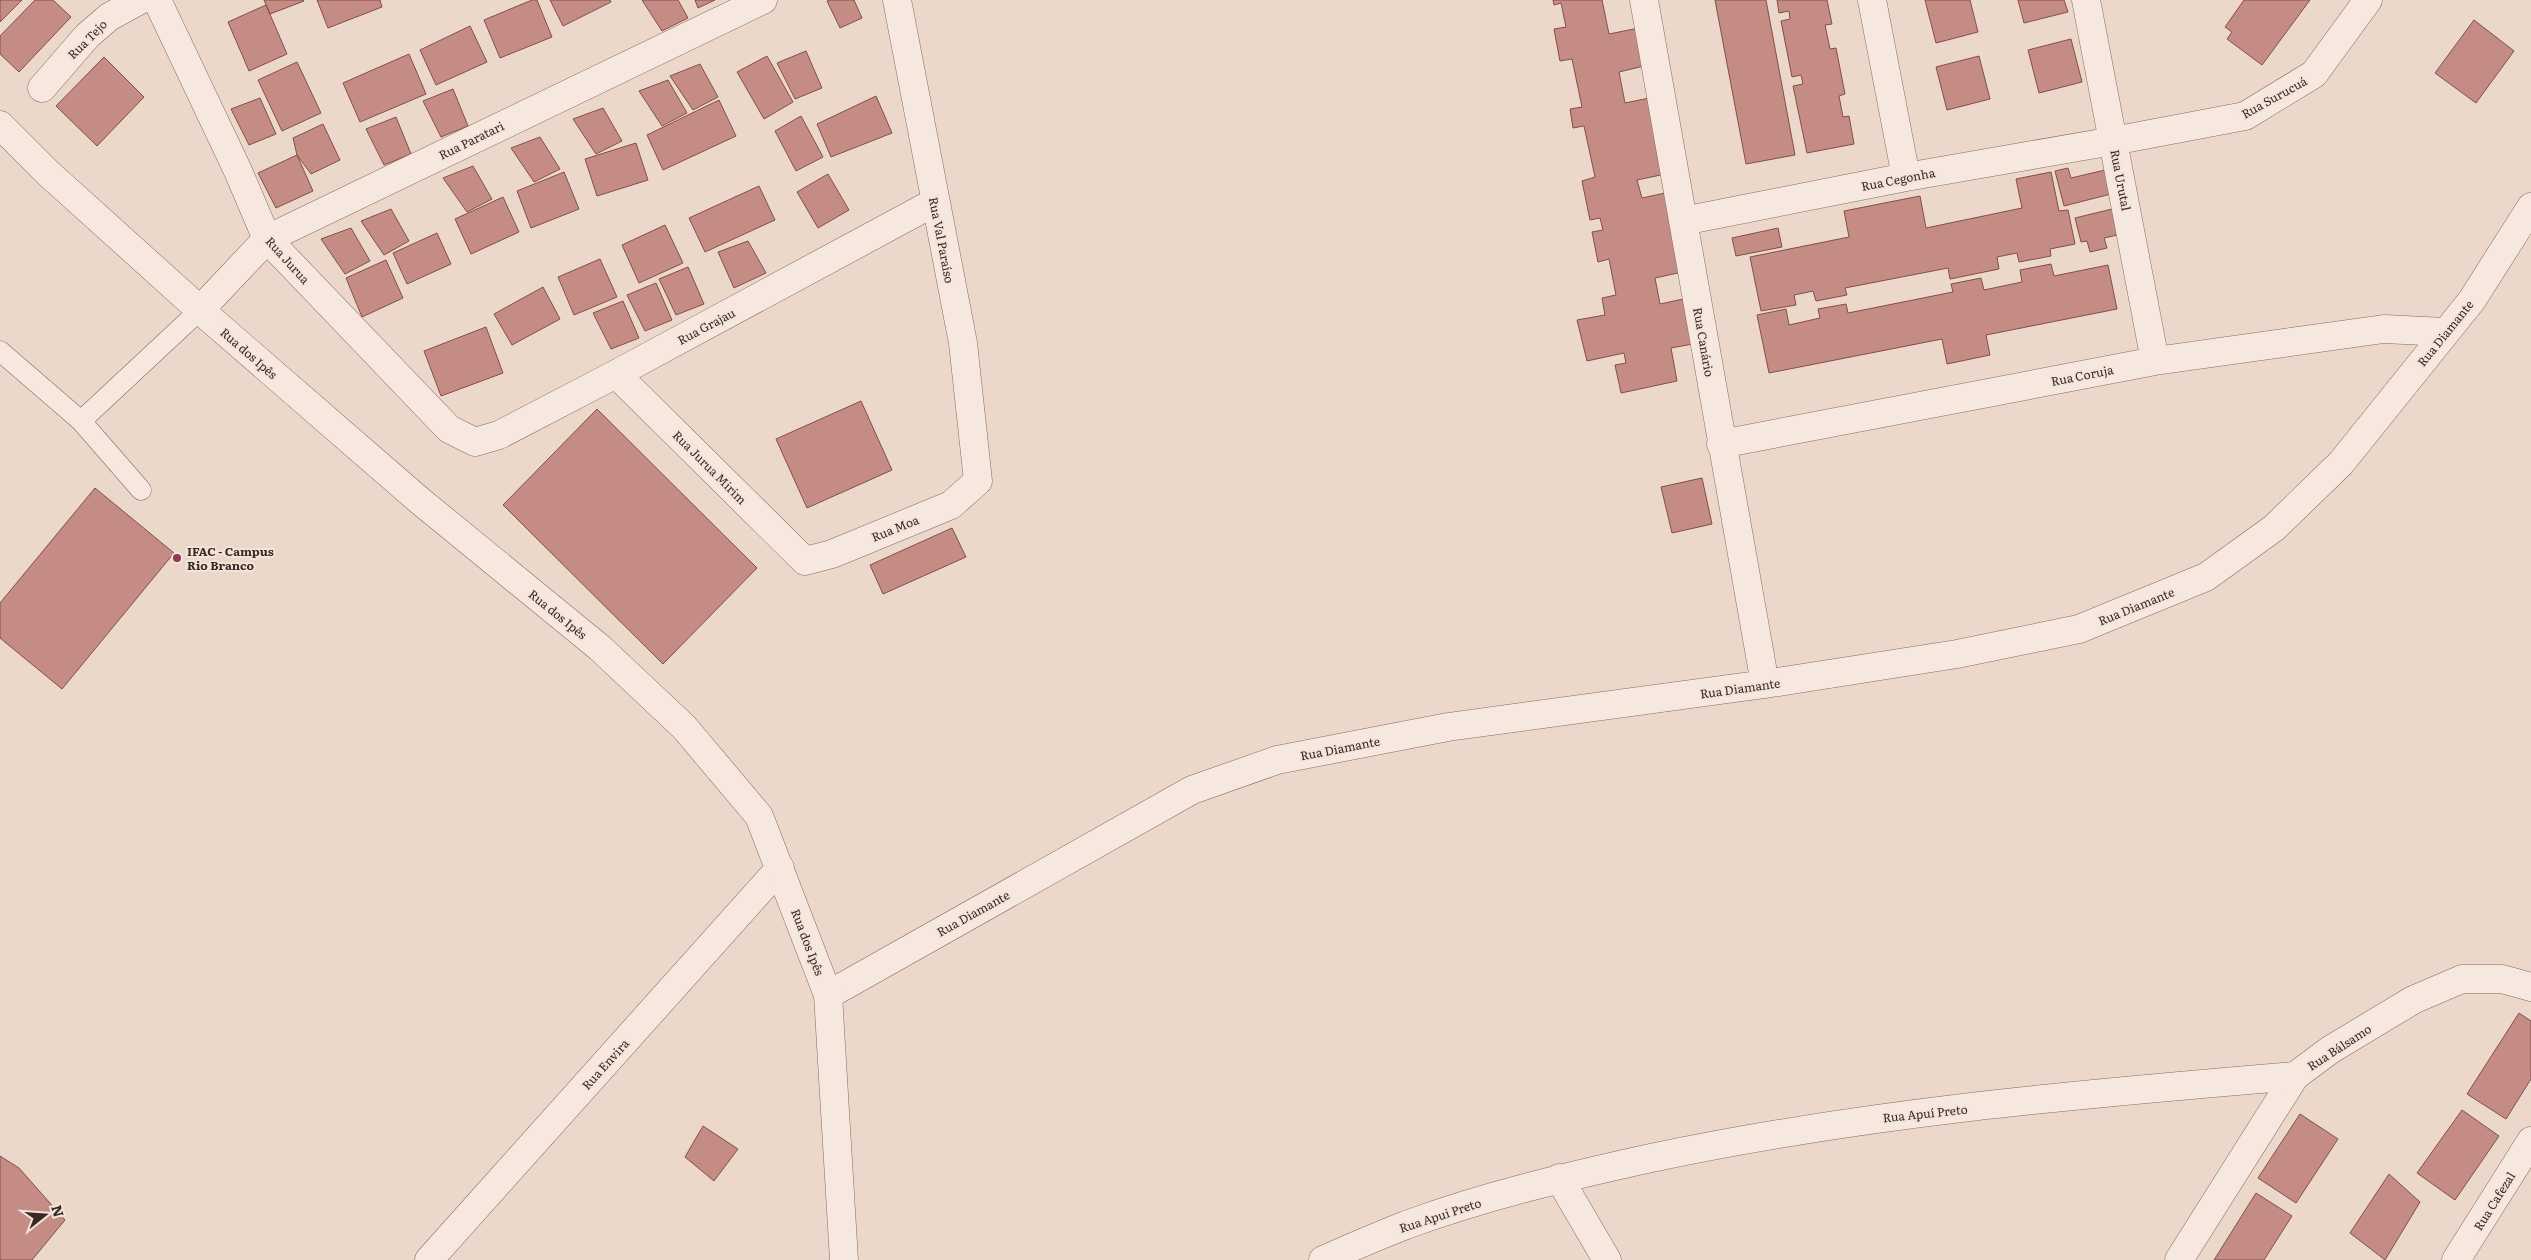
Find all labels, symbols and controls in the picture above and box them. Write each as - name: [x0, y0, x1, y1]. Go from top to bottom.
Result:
- street label: Rua Tejo: [63, 15, 111, 63]
- street label: Rua Surucuá: [2238, 71, 2311, 122]
- street label: Rua Paratari: [435, 116, 507, 164]
- street label: Rua Urutal: [2106, 148, 2136, 212]
- street label: Rua Cegonha: [1859, 163, 1937, 195]
- street label: Rua Val Paraíso: [925, 195, 959, 285]
- street label: Rua Jurua: [262, 232, 315, 288]
- street label: Rua Diamante: [2413, 296, 2477, 370]
- street label: Rua Grajau: [674, 303, 738, 349]
- street label: Rua Canário: [1689, 306, 1719, 378]
- street label: Rua dos Ipês: [217, 323, 282, 383]
- street label: Rua Coruja: [2049, 360, 2115, 390]
- street label: Rua Jurua Mirim: [669, 426, 751, 508]
- street label: Rua Moa: [868, 510, 922, 546]
- place label: IFAC - Campus Rio Branco: [187, 542, 274, 574]
- marker: IFAC - Campus Rio Branco: [171, 552, 183, 564]
- street label: Rua Diamante: [2095, 583, 2177, 629]
- street label: Rua dos Ipês: [525, 585, 591, 643]
- street label: Rua Diamante: [1699, 673, 1781, 703]
- street label: Rua Diamante: [1299, 731, 1381, 765]
- street label: Rua Diamante: [933, 886, 1013, 940]
- street label: Rua dos Ipês: [787, 906, 829, 979]
- street label: Rua Bálsamo: [2303, 1019, 2375, 1075]
- street label: Rua Envira: [577, 1034, 633, 1093]
- street label: Rua Apuí Preto: [1882, 1100, 1968, 1126]
- street label: Rua Cafezal: [2469, 1168, 2519, 1234]
- north arrow: [20, 1190, 70, 1240]
- street label: Rua Apui Preto: [1397, 1193, 1483, 1237]
- text: N: [47, 1202, 70, 1220]

